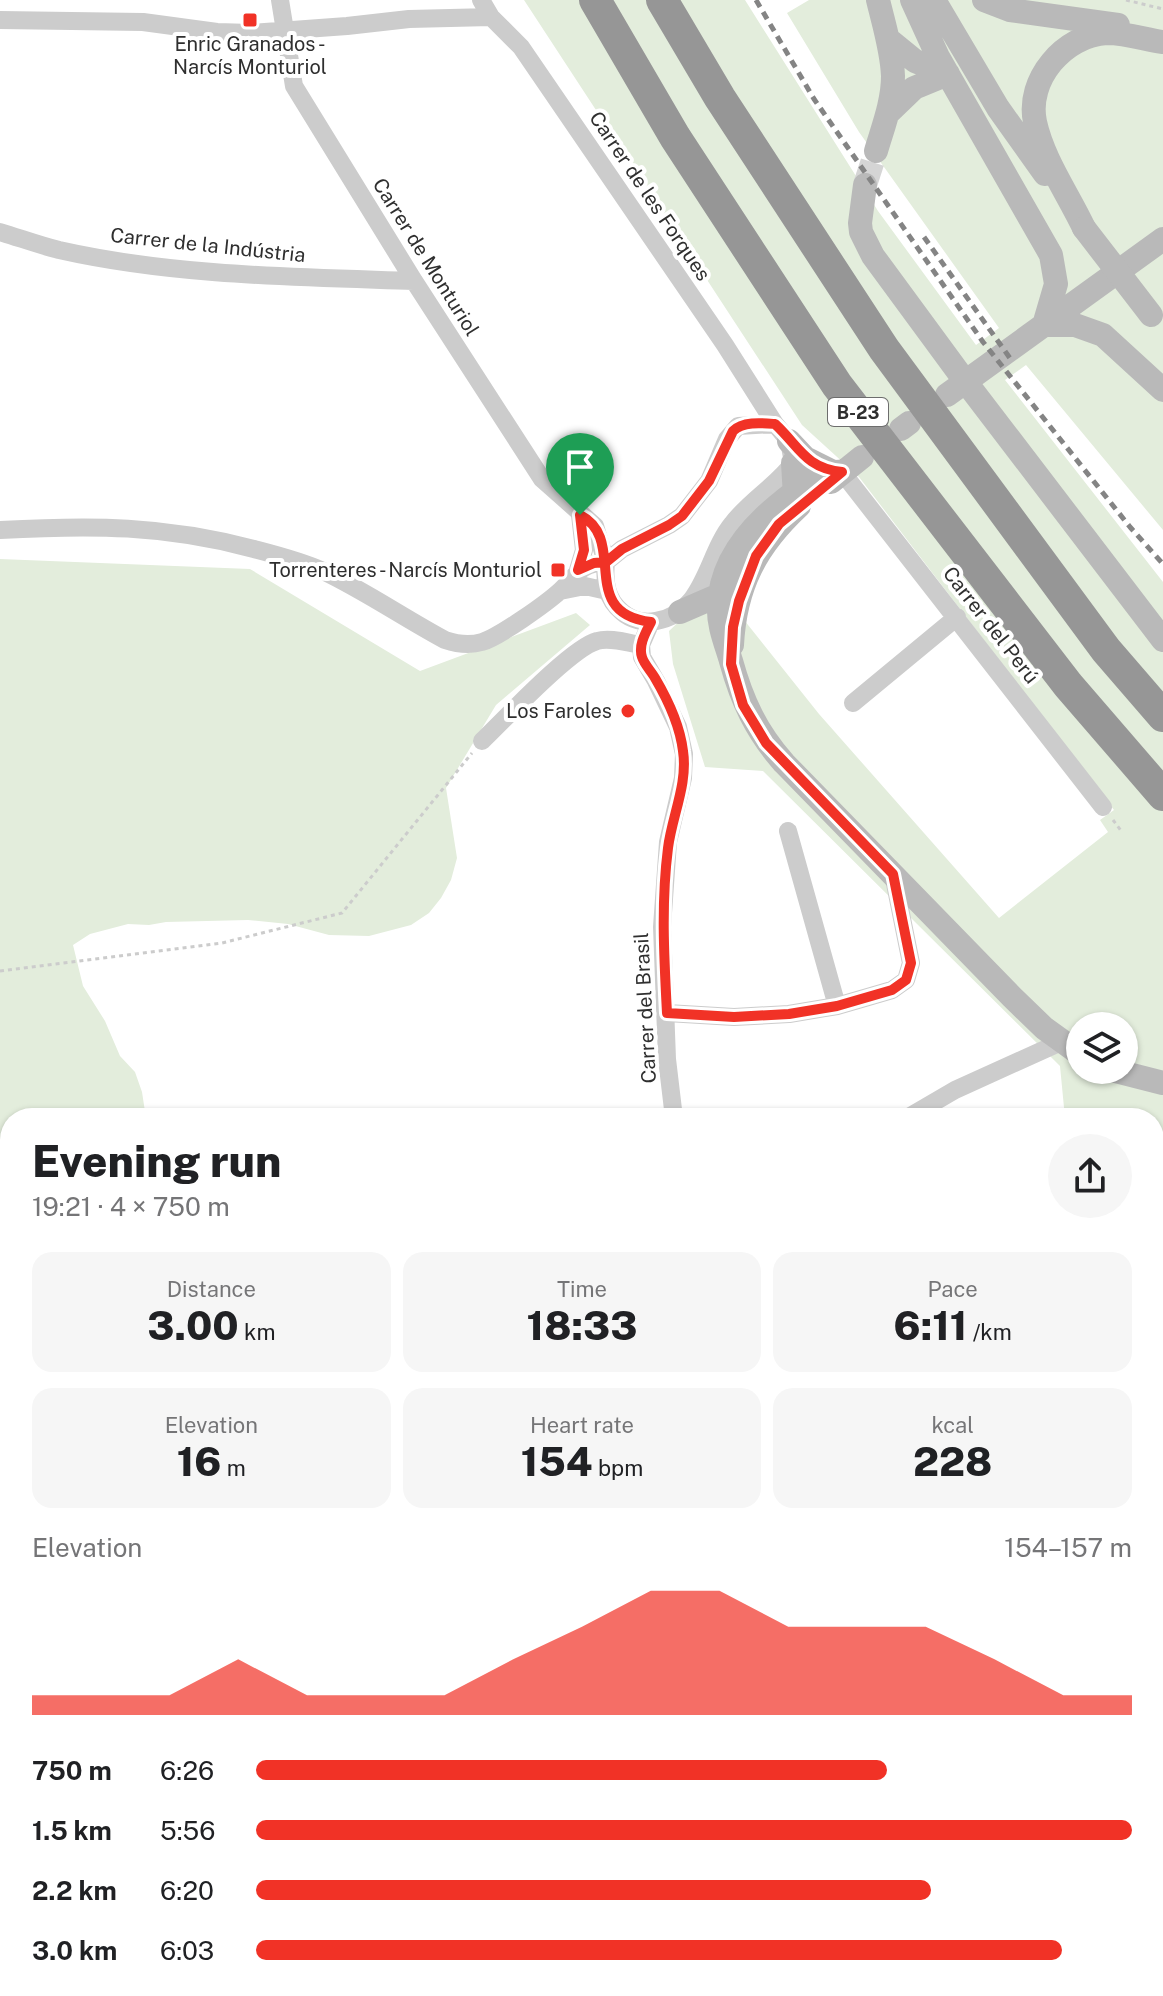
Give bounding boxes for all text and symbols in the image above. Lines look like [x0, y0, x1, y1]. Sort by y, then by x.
marker: Enric Granados - Narcís Monturiol [241, 11, 259, 29]
place label: Enric Granados - Narcís Monturiol [173, 32, 327, 79]
street label: Carrer de les Forques [584, 107, 716, 285]
street label: Carrer de Monturiol [368, 174, 484, 340]
street label: Carrer de la Indústria [109, 223, 307, 267]
road number: B-23 [828, 398, 888, 426]
pin [546, 433, 614, 515]
icon: arrive [558, 445, 602, 489]
place label: Torrenteres - Narcís Monturiol [269, 558, 542, 582]
marker: Torrenteres - Narcís Monturiol [549, 561, 567, 579]
street label: Carrer del Perú [938, 562, 1044, 688]
place label: Los Faroles [506, 699, 612, 723]
marker: Los Faroles [619, 702, 637, 720]
street label: Carrer del Brasil [629, 932, 661, 1084]
map controls [1066, 1012, 1138, 1084]
button: layers [1066, 1012, 1138, 1084]
button: share [1048, 1134, 1132, 1218]
text: Evening run [32, 1135, 281, 1187]
text: 19:21 · 4 × 750 m [32, 1191, 230, 1222]
text: Distance [167, 1276, 256, 1302]
text: Time [557, 1276, 607, 1302]
text: Pace [928, 1276, 978, 1302]
text: 3.00 [147, 1302, 239, 1349]
text: 18:33 [527, 1302, 637, 1349]
text: 6:11 [894, 1302, 967, 1349]
text: km [239, 1319, 275, 1345]
text: /km [967, 1319, 1012, 1345]
text: Elevation [165, 1412, 258, 1438]
text: Heart rate [530, 1412, 634, 1438]
text: kcal [931, 1412, 974, 1438]
text: 16 [177, 1438, 221, 1485]
text: 154 [521, 1438, 593, 1485]
text: 228 [913, 1438, 992, 1485]
text: m [221, 1455, 246, 1481]
text: bpm [593, 1455, 643, 1481]
text: Elevation [32, 1532, 142, 1563]
text: 154–157 m [1004, 1532, 1132, 1563]
text: 750 m [32, 1755, 112, 1786]
text: 6:26 [160, 1755, 214, 1786]
text: 1.5 km [32, 1815, 112, 1846]
text: 5:56 [160, 1815, 215, 1846]
text: 2.2 km [32, 1875, 117, 1906]
text: 6:20 [160, 1875, 214, 1906]
text: 3.0 km [32, 1935, 117, 1966]
text: 6:03 [160, 1935, 214, 1966]

